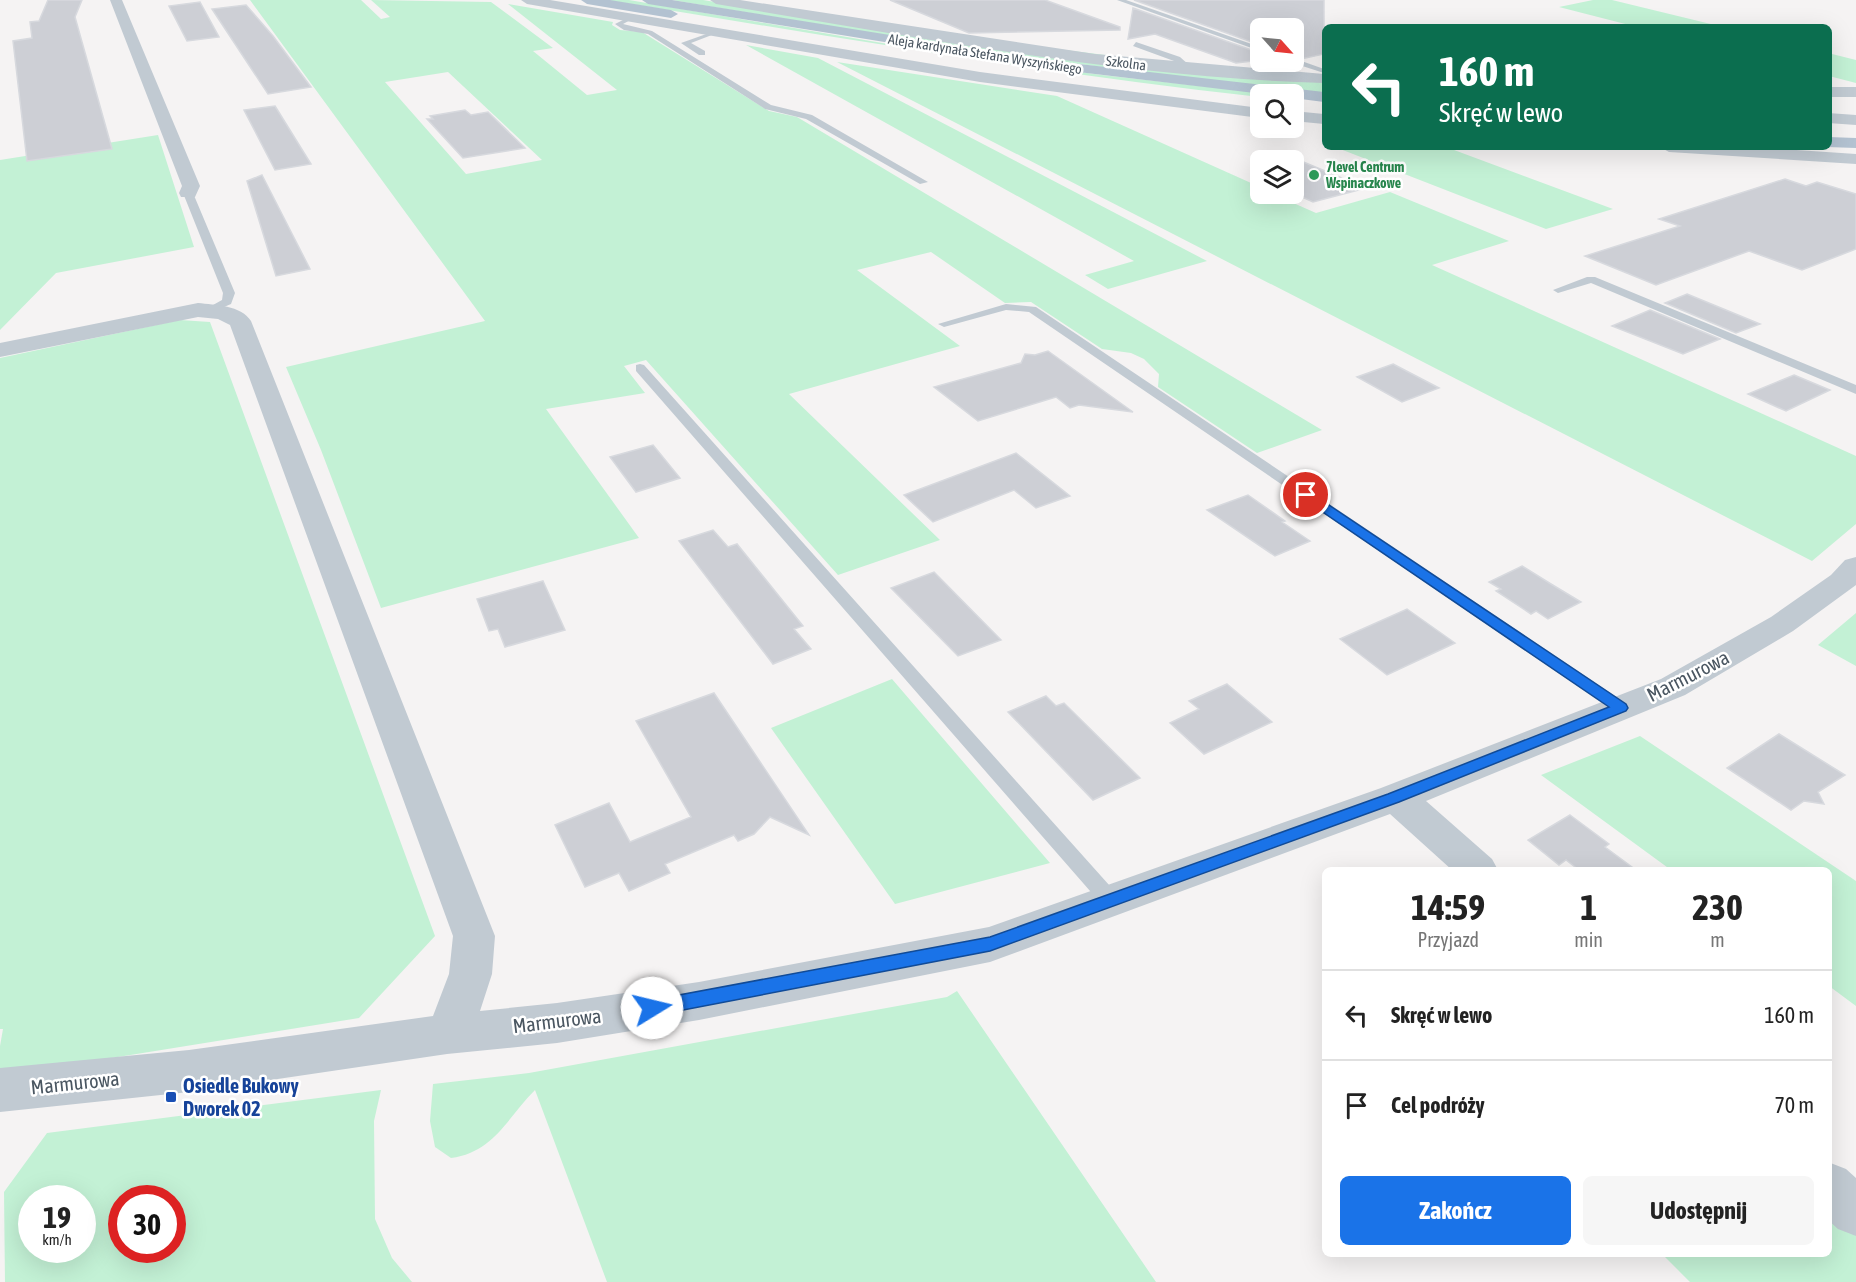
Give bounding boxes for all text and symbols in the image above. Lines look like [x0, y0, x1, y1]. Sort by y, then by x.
north arrow [1250, 18, 1304, 72]
map controls [1250, 18, 1304, 204]
street label: Aleja kardynała Stefana Wyszyńskiego [887, 31, 1083, 77]
text: 160 m [1439, 47, 1534, 95]
icon: left [1340, 48, 1418, 126]
street label: Szkolna [1105, 53, 1147, 73]
button: search [1250, 84, 1304, 138]
text: Skręć w lewo [1439, 97, 1563, 128]
button: layers [1250, 150, 1304, 204]
place label: 7level Centrum Wspinaczkowe [1325, 159, 1404, 191]
marker: 7level Centrum Wspinaczkowe [1307, 168, 1321, 182]
pin [1280, 469, 1331, 520]
icon: arrive [1289, 478, 1322, 511]
street label: Marmurowa [1643, 645, 1733, 706]
text: 14:59 [1411, 886, 1485, 928]
text: 1 [1580, 886, 1597, 928]
text: 230 [1692, 886, 1743, 928]
text: Przyjazd [1417, 928, 1479, 951]
text: min [1574, 928, 1603, 951]
text: m [1710, 928, 1725, 951]
position arrow [620, 976, 684, 1040]
icon: left [1340, 999, 1373, 1032]
text: Skręć w lewo [1391, 1002, 1492, 1028]
text: 160 m [1764, 1002, 1814, 1028]
street label: Marmurowa [511, 1004, 602, 1037]
street label: Marmurowa [30, 1066, 120, 1099]
place label: Osiedle Bukowy Dworek 02 [183, 1074, 299, 1120]
icon: arrive [1340, 1089, 1373, 1122]
marker: Osiedle Bukowy Dworek 02 [164, 1090, 178, 1104]
text: Cel podróży [1391, 1092, 1485, 1118]
text: 70 m [1774, 1092, 1814, 1118]
button: Zakończ [1340, 1176, 1571, 1245]
button: Udostępnij [1583, 1176, 1814, 1245]
speed limit sign: 30 [108, 1185, 186, 1263]
text: 19 [43, 1200, 71, 1234]
text: km/h [42, 1231, 72, 1248]

